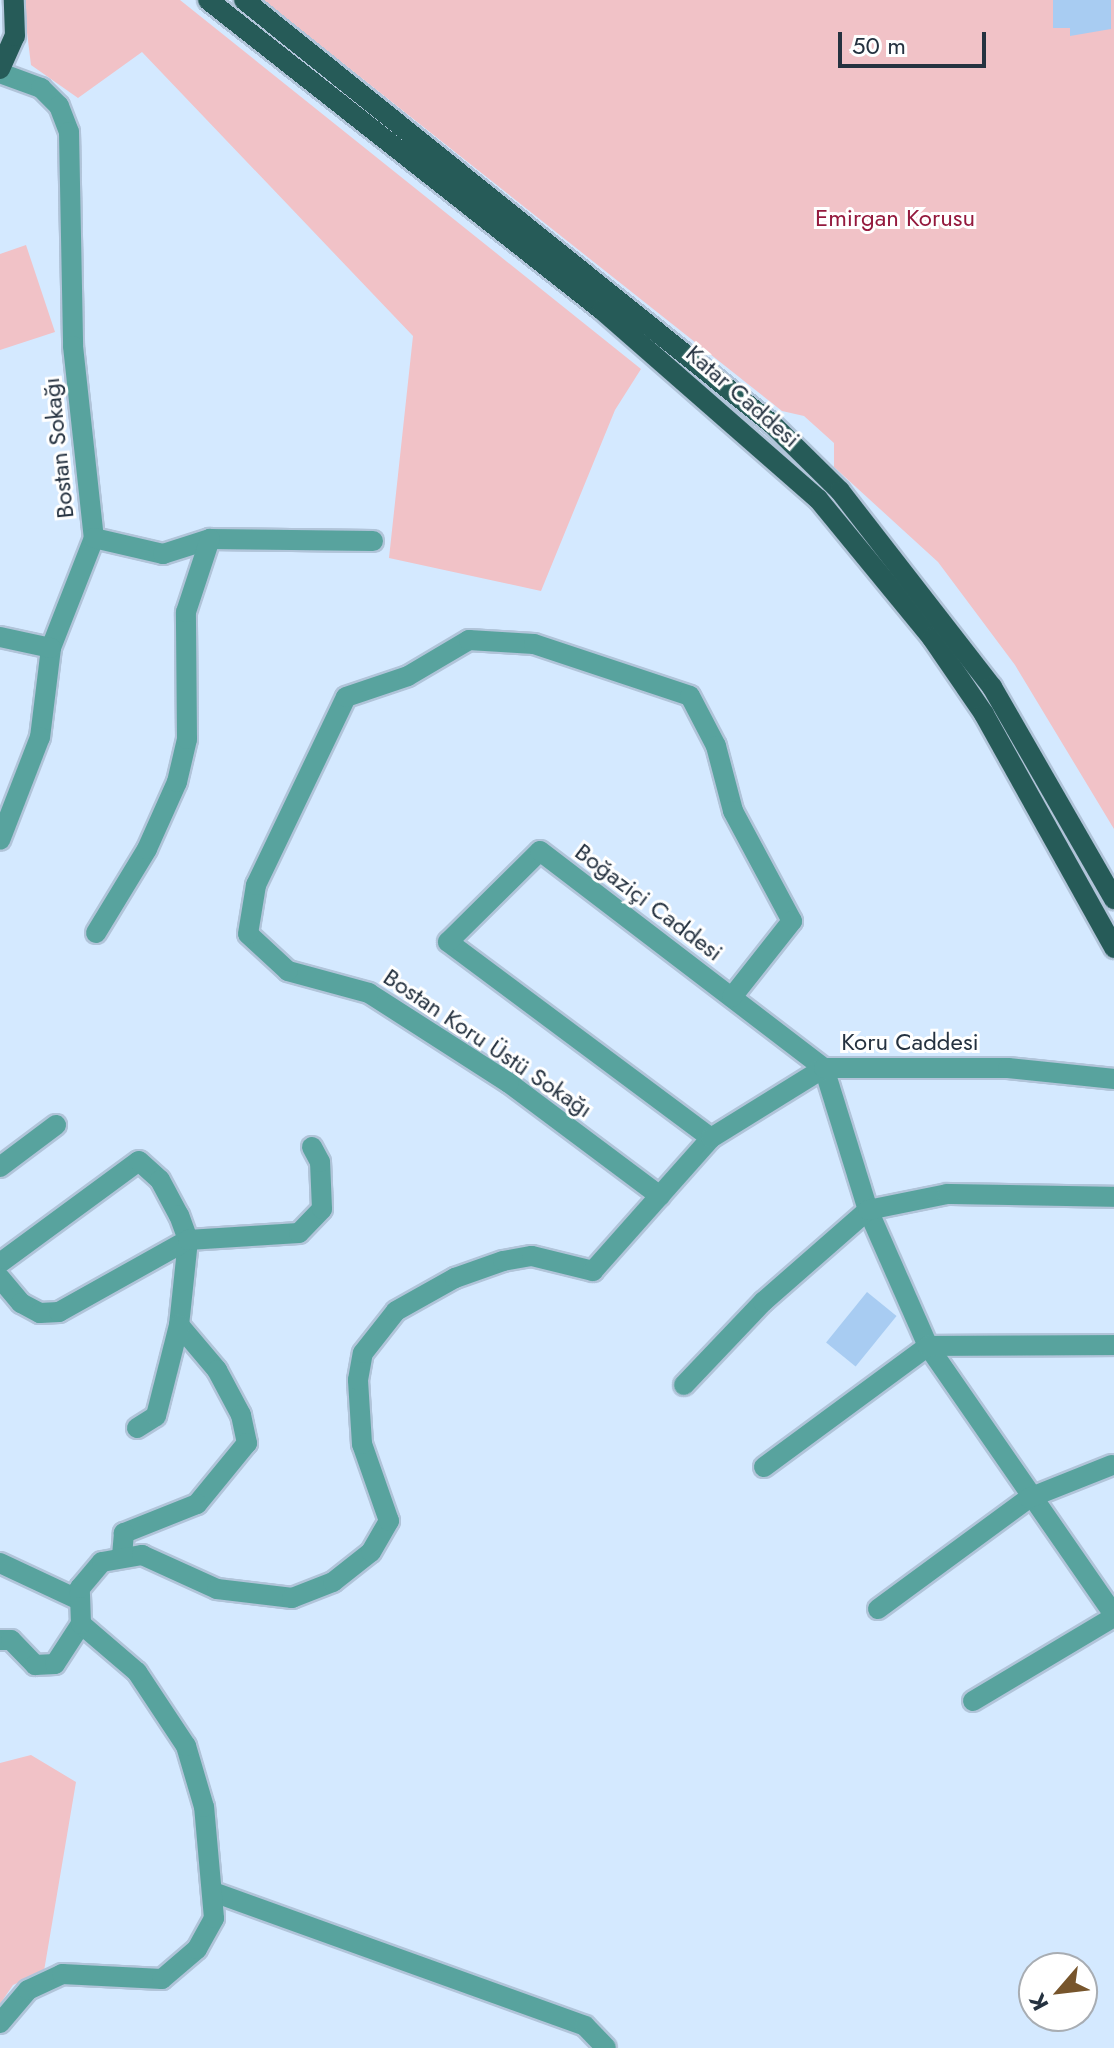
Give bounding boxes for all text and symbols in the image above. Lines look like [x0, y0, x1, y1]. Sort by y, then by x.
scale bar [842, 16, 990, 66]
text: 50 m [852, 28, 906, 63]
park label: Emirgan Korusu [815, 204, 975, 232]
street label: Katar Caddesi [680, 339, 806, 453]
street label: Bostan Sokağı [36, 376, 80, 520]
street label: Boğaziçi Caddesi [569, 837, 729, 967]
street label: Bostan Koru Üstü Sokağı [378, 962, 598, 1124]
street label: Koru Caddesi [841, 1028, 979, 1056]
north arrow [1018, 1952, 1098, 2032]
text: K [1021, 1988, 1056, 2017]

